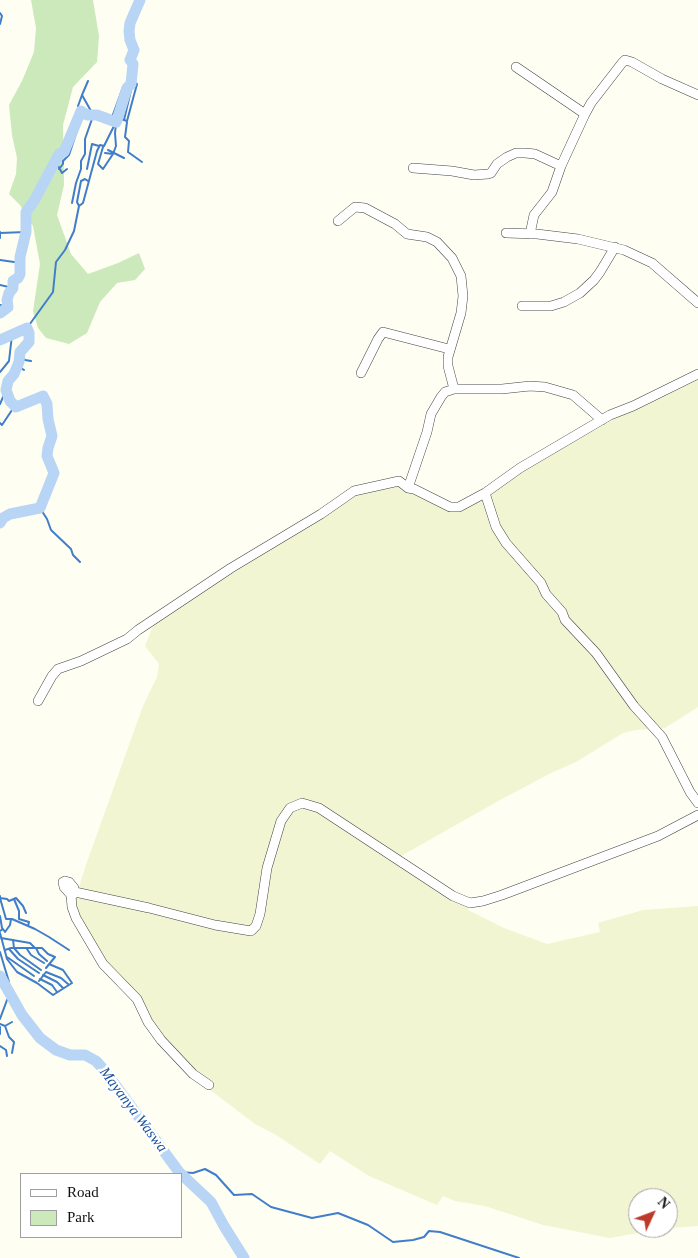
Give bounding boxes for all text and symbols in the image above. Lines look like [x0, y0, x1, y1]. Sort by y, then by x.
water label: Mayanya Waswa [95, 1064, 171, 1156]
legend [20, 1173, 182, 1238]
text: Road [67, 1184, 99, 1200]
north arrow [628, 1188, 678, 1238]
text: N [655, 1194, 673, 1212]
text: Park [67, 1209, 95, 1225]

